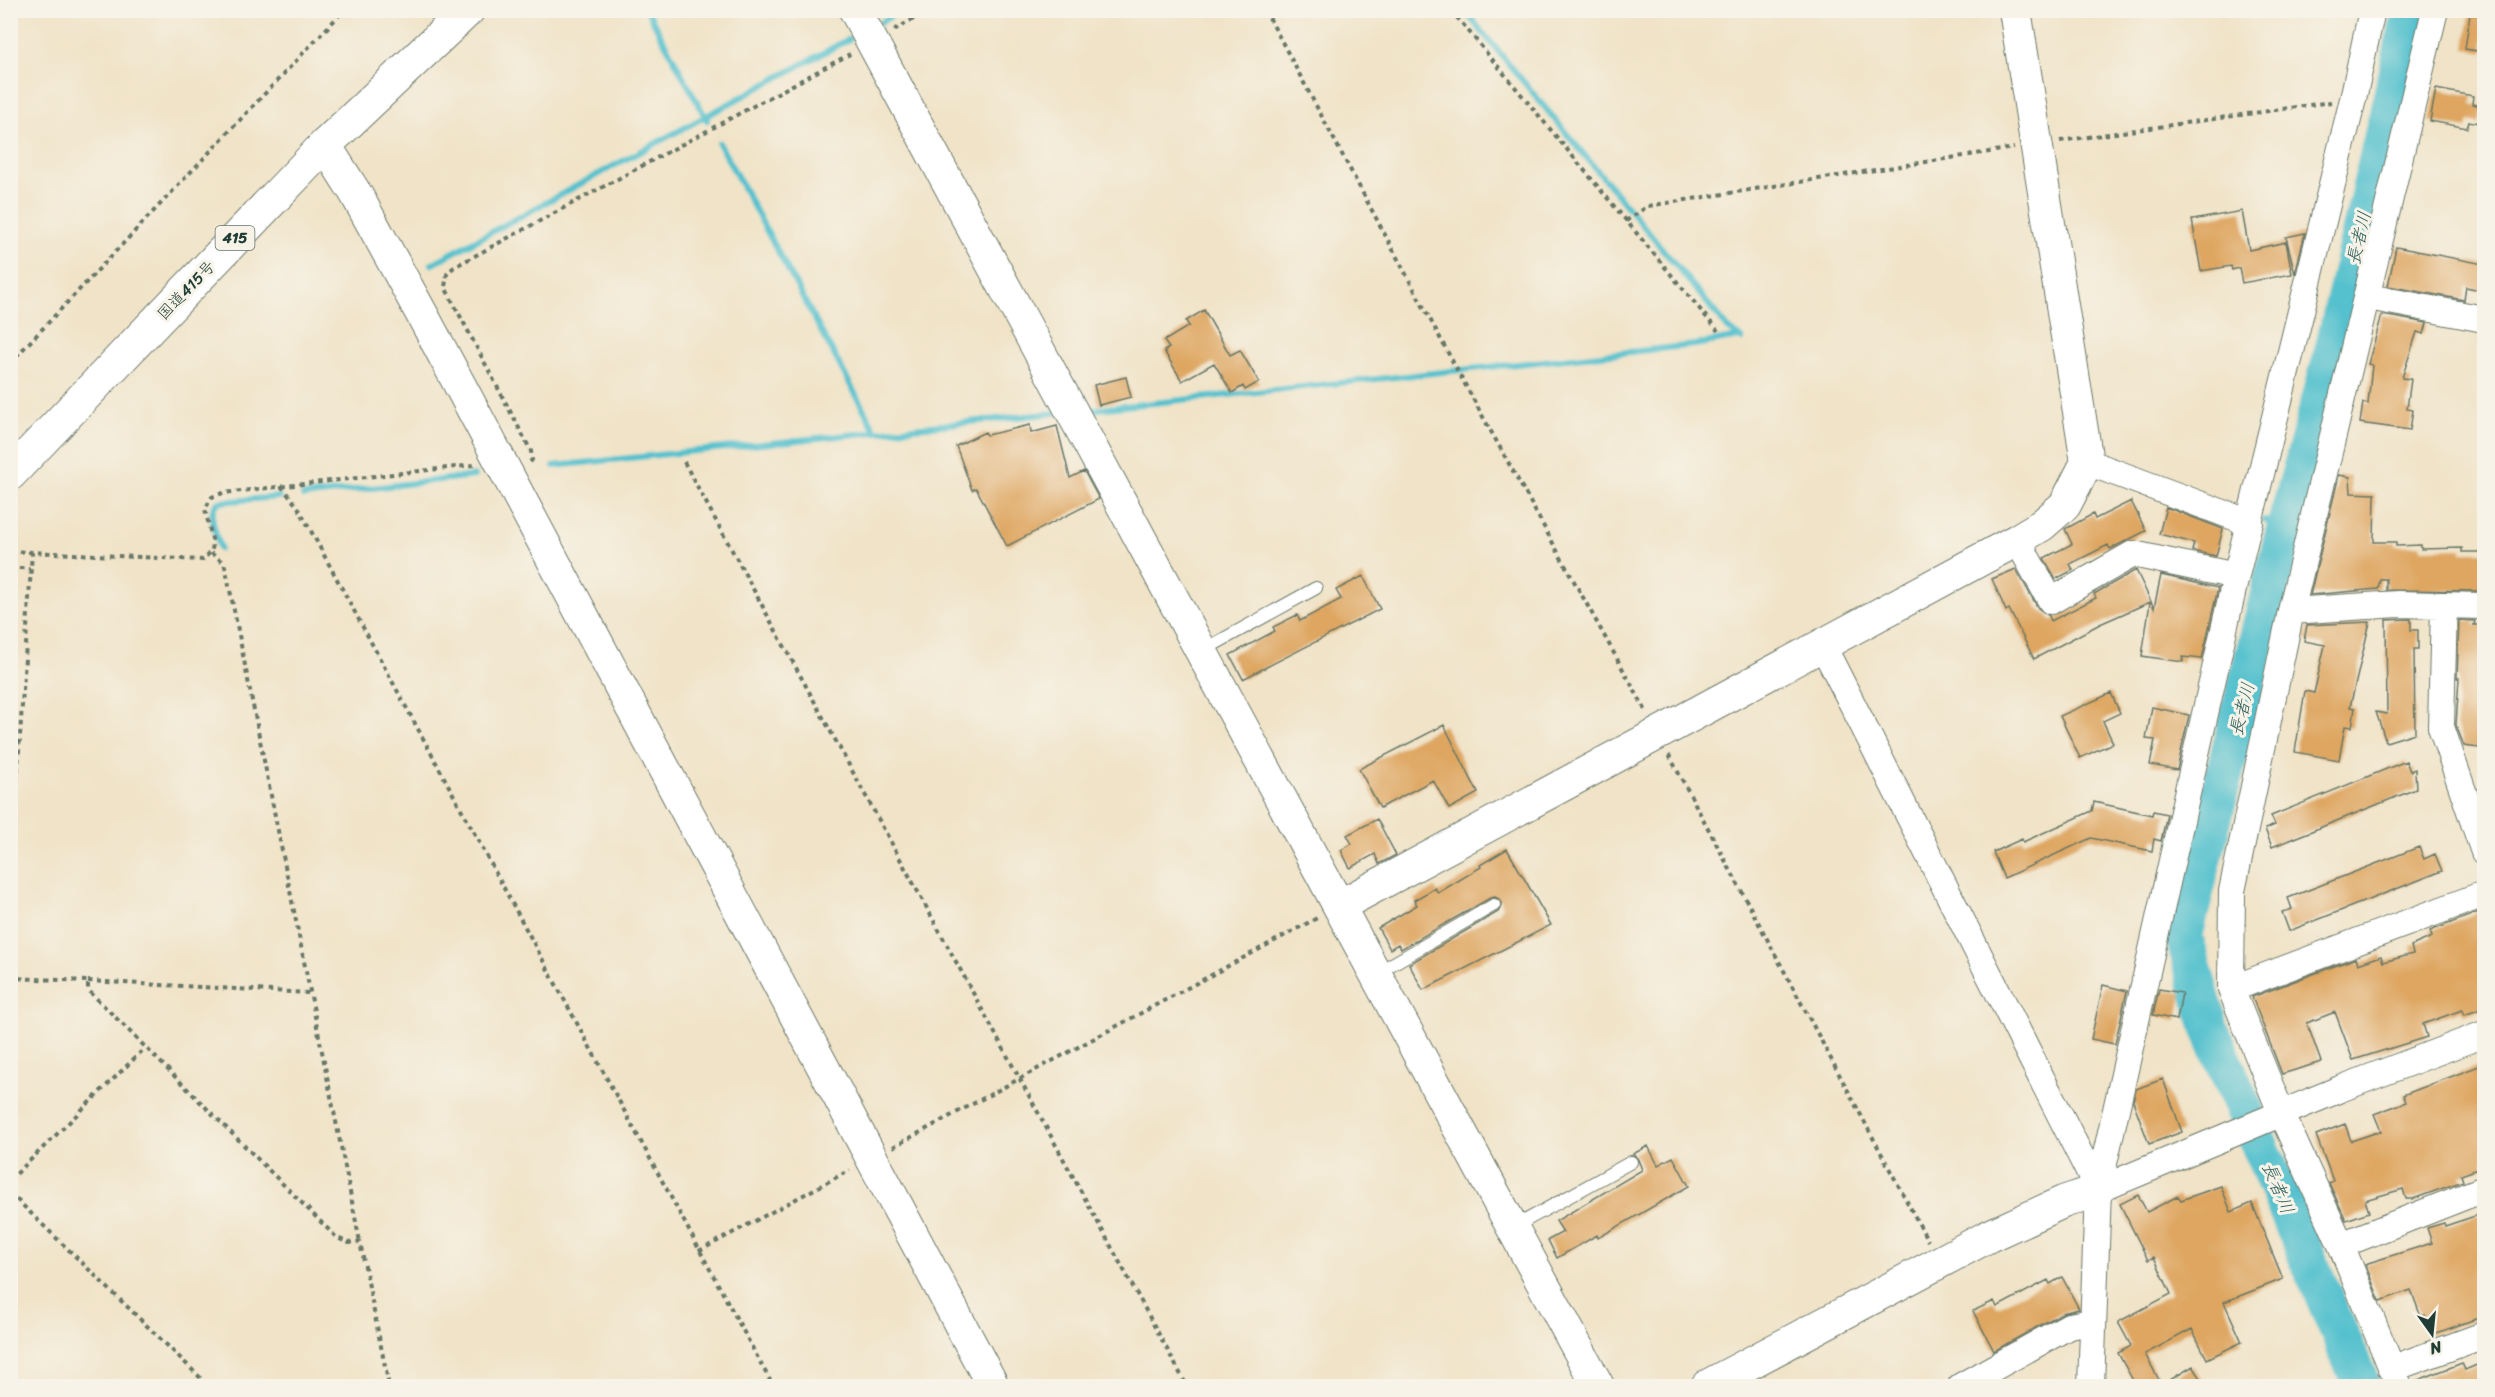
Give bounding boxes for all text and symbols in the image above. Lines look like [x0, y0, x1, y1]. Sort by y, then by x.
water label: 長者川 [2337, 208, 2381, 268]
road number: 415 [216, 226, 254, 250]
street label: 国道415号 [150, 253, 222, 327]
water label: 長者川 [2220, 679, 2264, 739]
water label: 長者川 [2253, 1157, 2303, 1219]
north arrow [2402, 1304, 2462, 1364]
text: N [2426, 1332, 2446, 1364]

